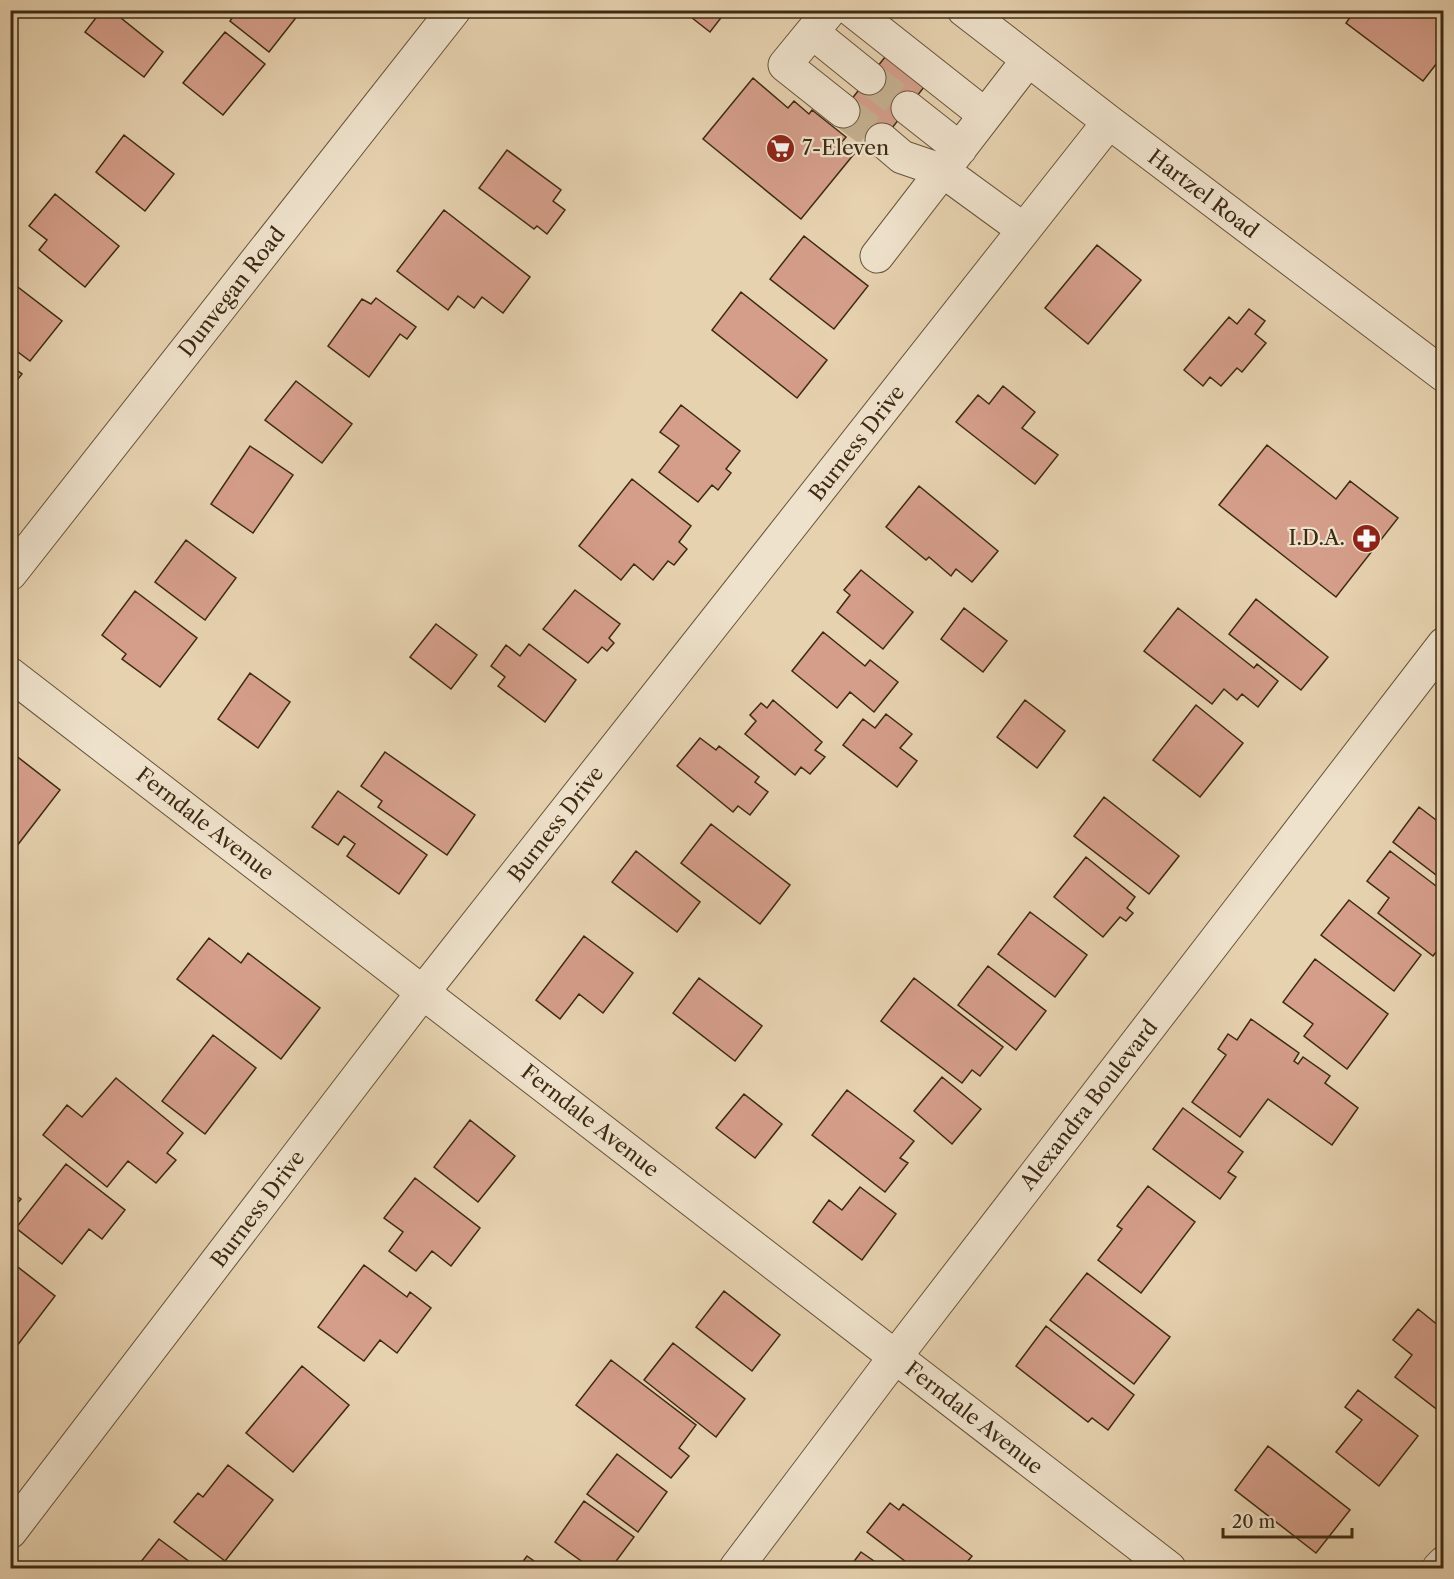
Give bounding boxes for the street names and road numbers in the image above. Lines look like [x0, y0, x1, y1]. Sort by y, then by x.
street label: Hartzel Road [1143, 144, 1264, 243]
street label: Dunvegan Road [173, 222, 290, 362]
street label: Burness Drive [804, 380, 909, 505]
street label: Burness Drive [503, 761, 608, 886]
street label: Ferndale Avenue [132, 762, 279, 885]
street label: Alexandra Boulevard [1014, 1015, 1163, 1195]
street label: Ferndale Avenue [517, 1059, 664, 1182]
street label: Burness Drive [206, 1145, 310, 1272]
street label: Ferndale Avenue [901, 1356, 1048, 1479]

